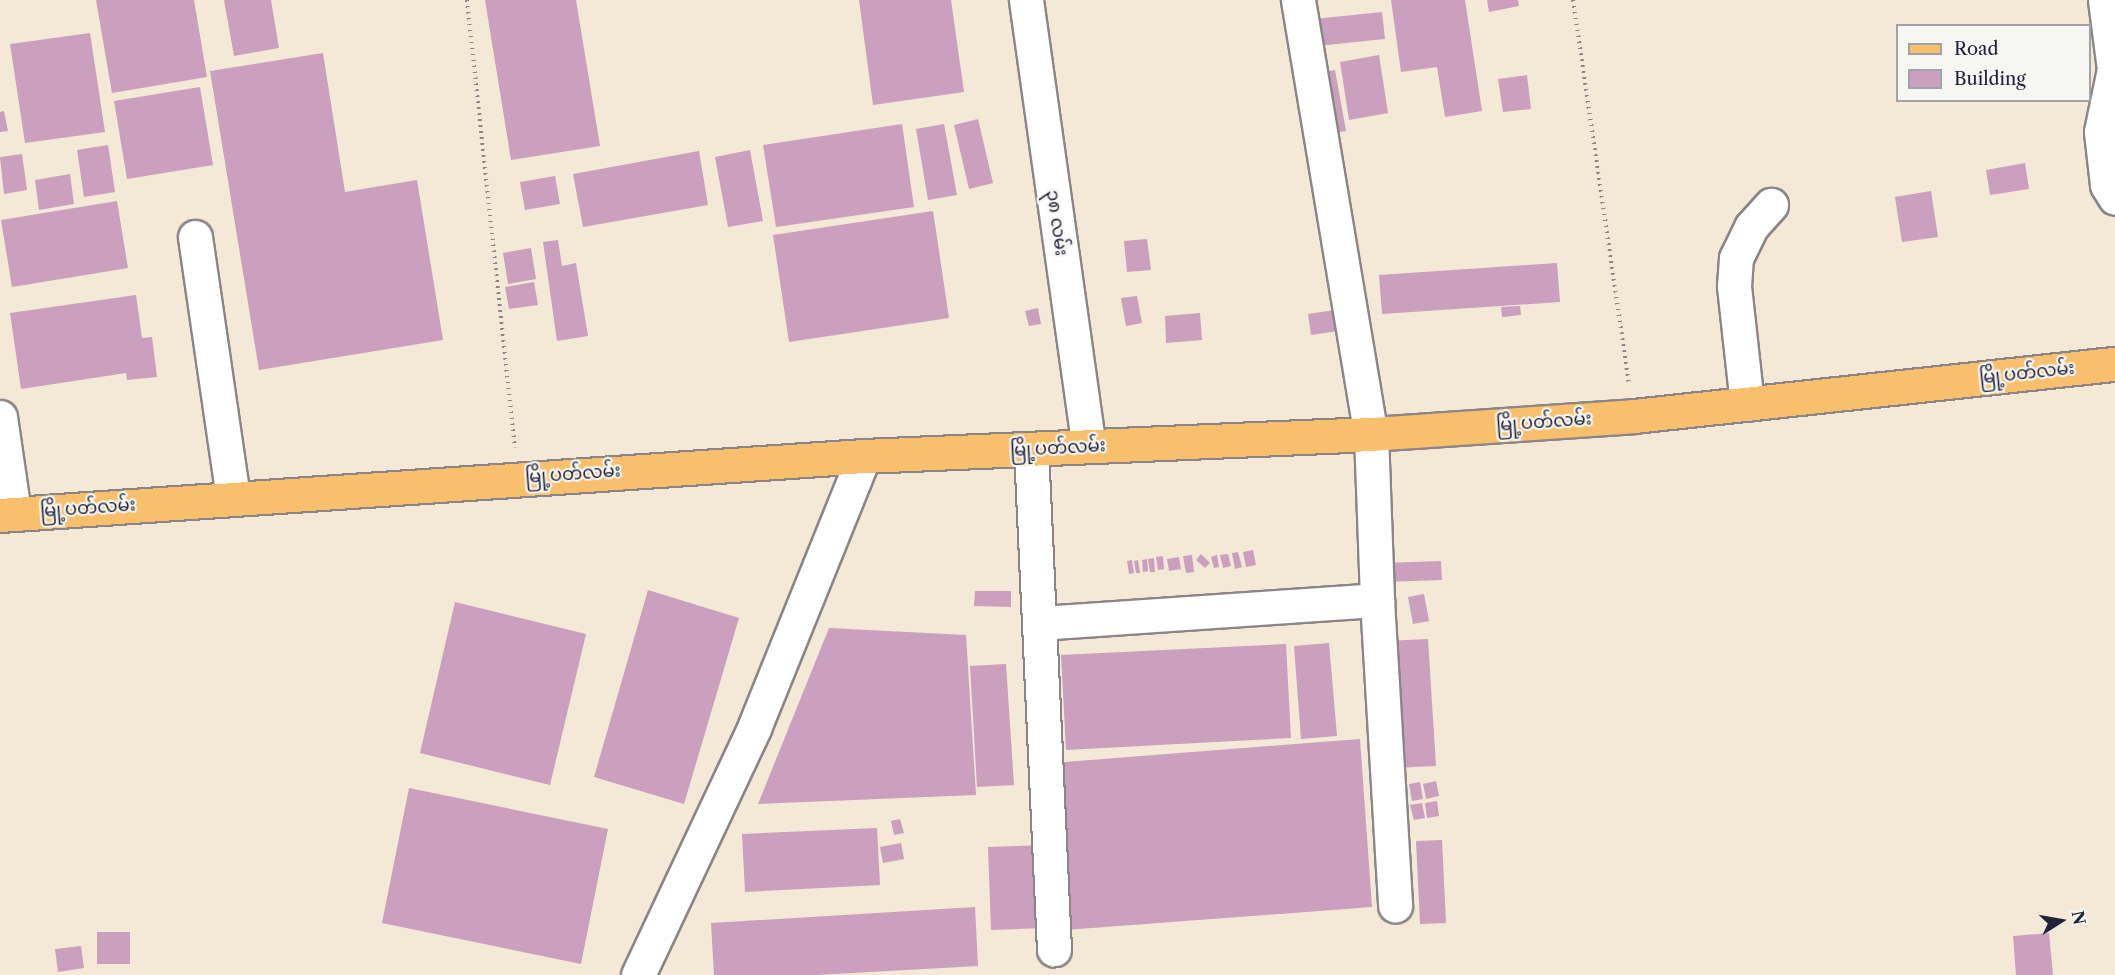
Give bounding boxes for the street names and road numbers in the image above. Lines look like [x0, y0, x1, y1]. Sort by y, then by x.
street label: ၃၈ လမ်း [1042, 189, 1072, 257]
street label: မြို့ပတ်လမ်း [1978, 357, 2076, 389]
street label: မြို့ပတ်လမ်း [1495, 408, 1593, 436]
street label: မြို့ပတ်လမ်း [1010, 435, 1106, 461]
street label: မြို့ပတ်လမ်း [524, 460, 622, 488]
street label: မြို့ပတ်လမ်း [39, 494, 137, 522]

